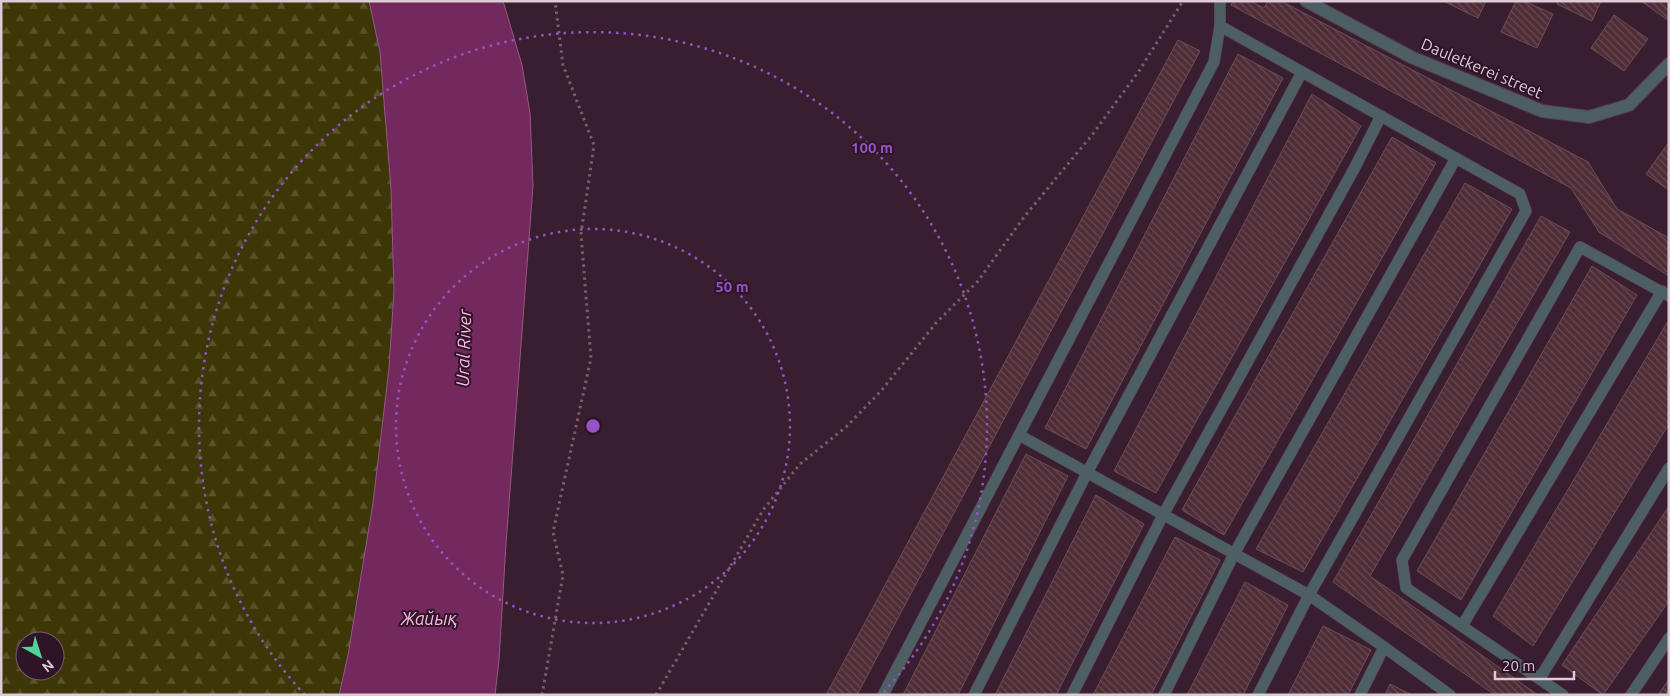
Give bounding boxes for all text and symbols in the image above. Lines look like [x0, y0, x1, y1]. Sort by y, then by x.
street label: Dauletkerei street [1419, 34, 1546, 102]
text: 100 m [851, 139, 893, 156]
text: 50 m [715, 278, 749, 295]
water label: Ural River [452, 308, 474, 387]
centre of rings [584, 417, 602, 435]
water label: Жайық [400, 608, 458, 628]
north arrow [15, 631, 65, 681]
scale bar [1495, 648, 1574, 680]
text: N [39, 657, 57, 676]
text: 20 m [1502, 657, 1535, 674]

